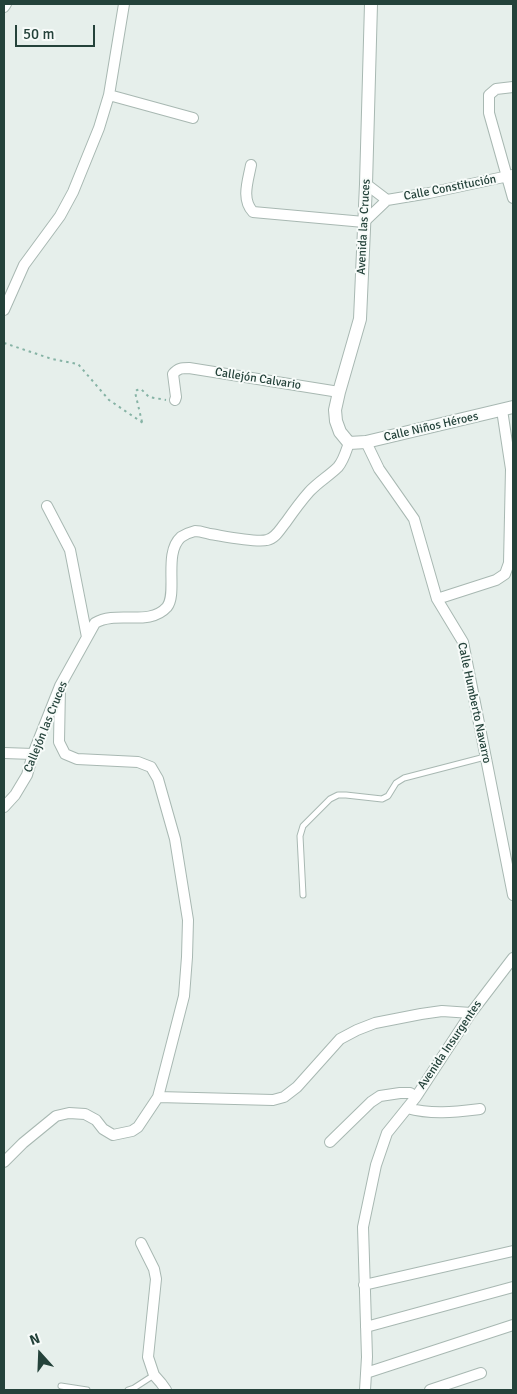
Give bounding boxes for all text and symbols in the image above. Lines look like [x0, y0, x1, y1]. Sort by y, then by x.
scale bar [18, 15, 98, 47]
text: 50 m [23, 25, 54, 43]
street label: Calle Constitución [403, 172, 497, 204]
street label: Avenida las Cruces [354, 179, 374, 275]
street label: Callejón Calvario [214, 365, 302, 393]
street label: Calle Niños Héroes [382, 409, 480, 445]
street label: Calle Humberto Navarro [454, 641, 494, 765]
street label: Callejón las Cruces [21, 679, 71, 775]
street label: Avenida Insurgentes [415, 998, 485, 1092]
north arrow [15, 1329, 65, 1379]
text: N [27, 1330, 42, 1349]

